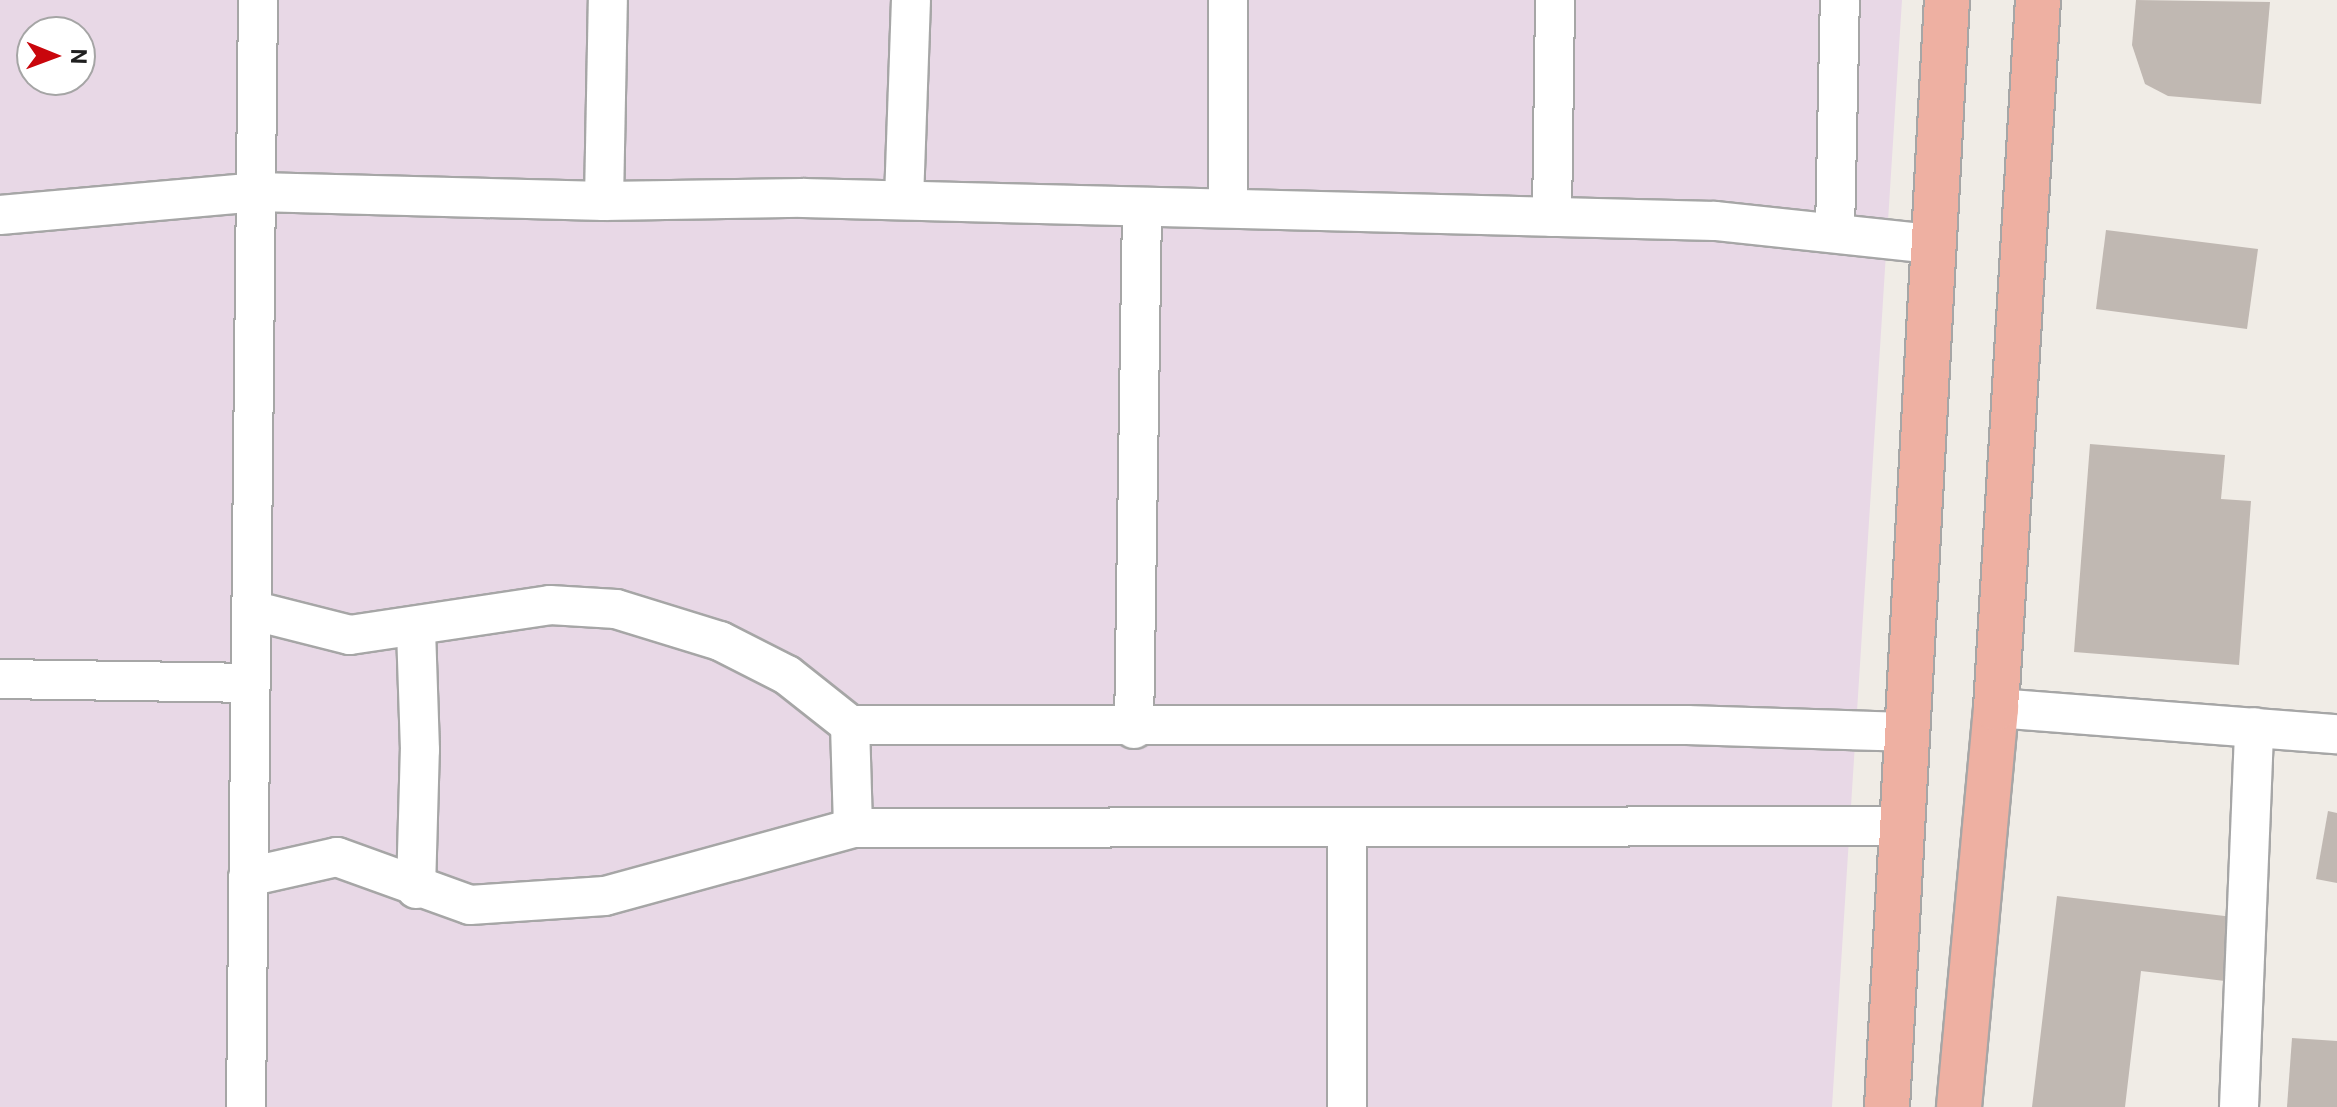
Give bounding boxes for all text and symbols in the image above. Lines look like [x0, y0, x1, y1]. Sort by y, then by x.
north arrow [16, 16, 96, 96]
text: N [66, 48, 91, 64]

